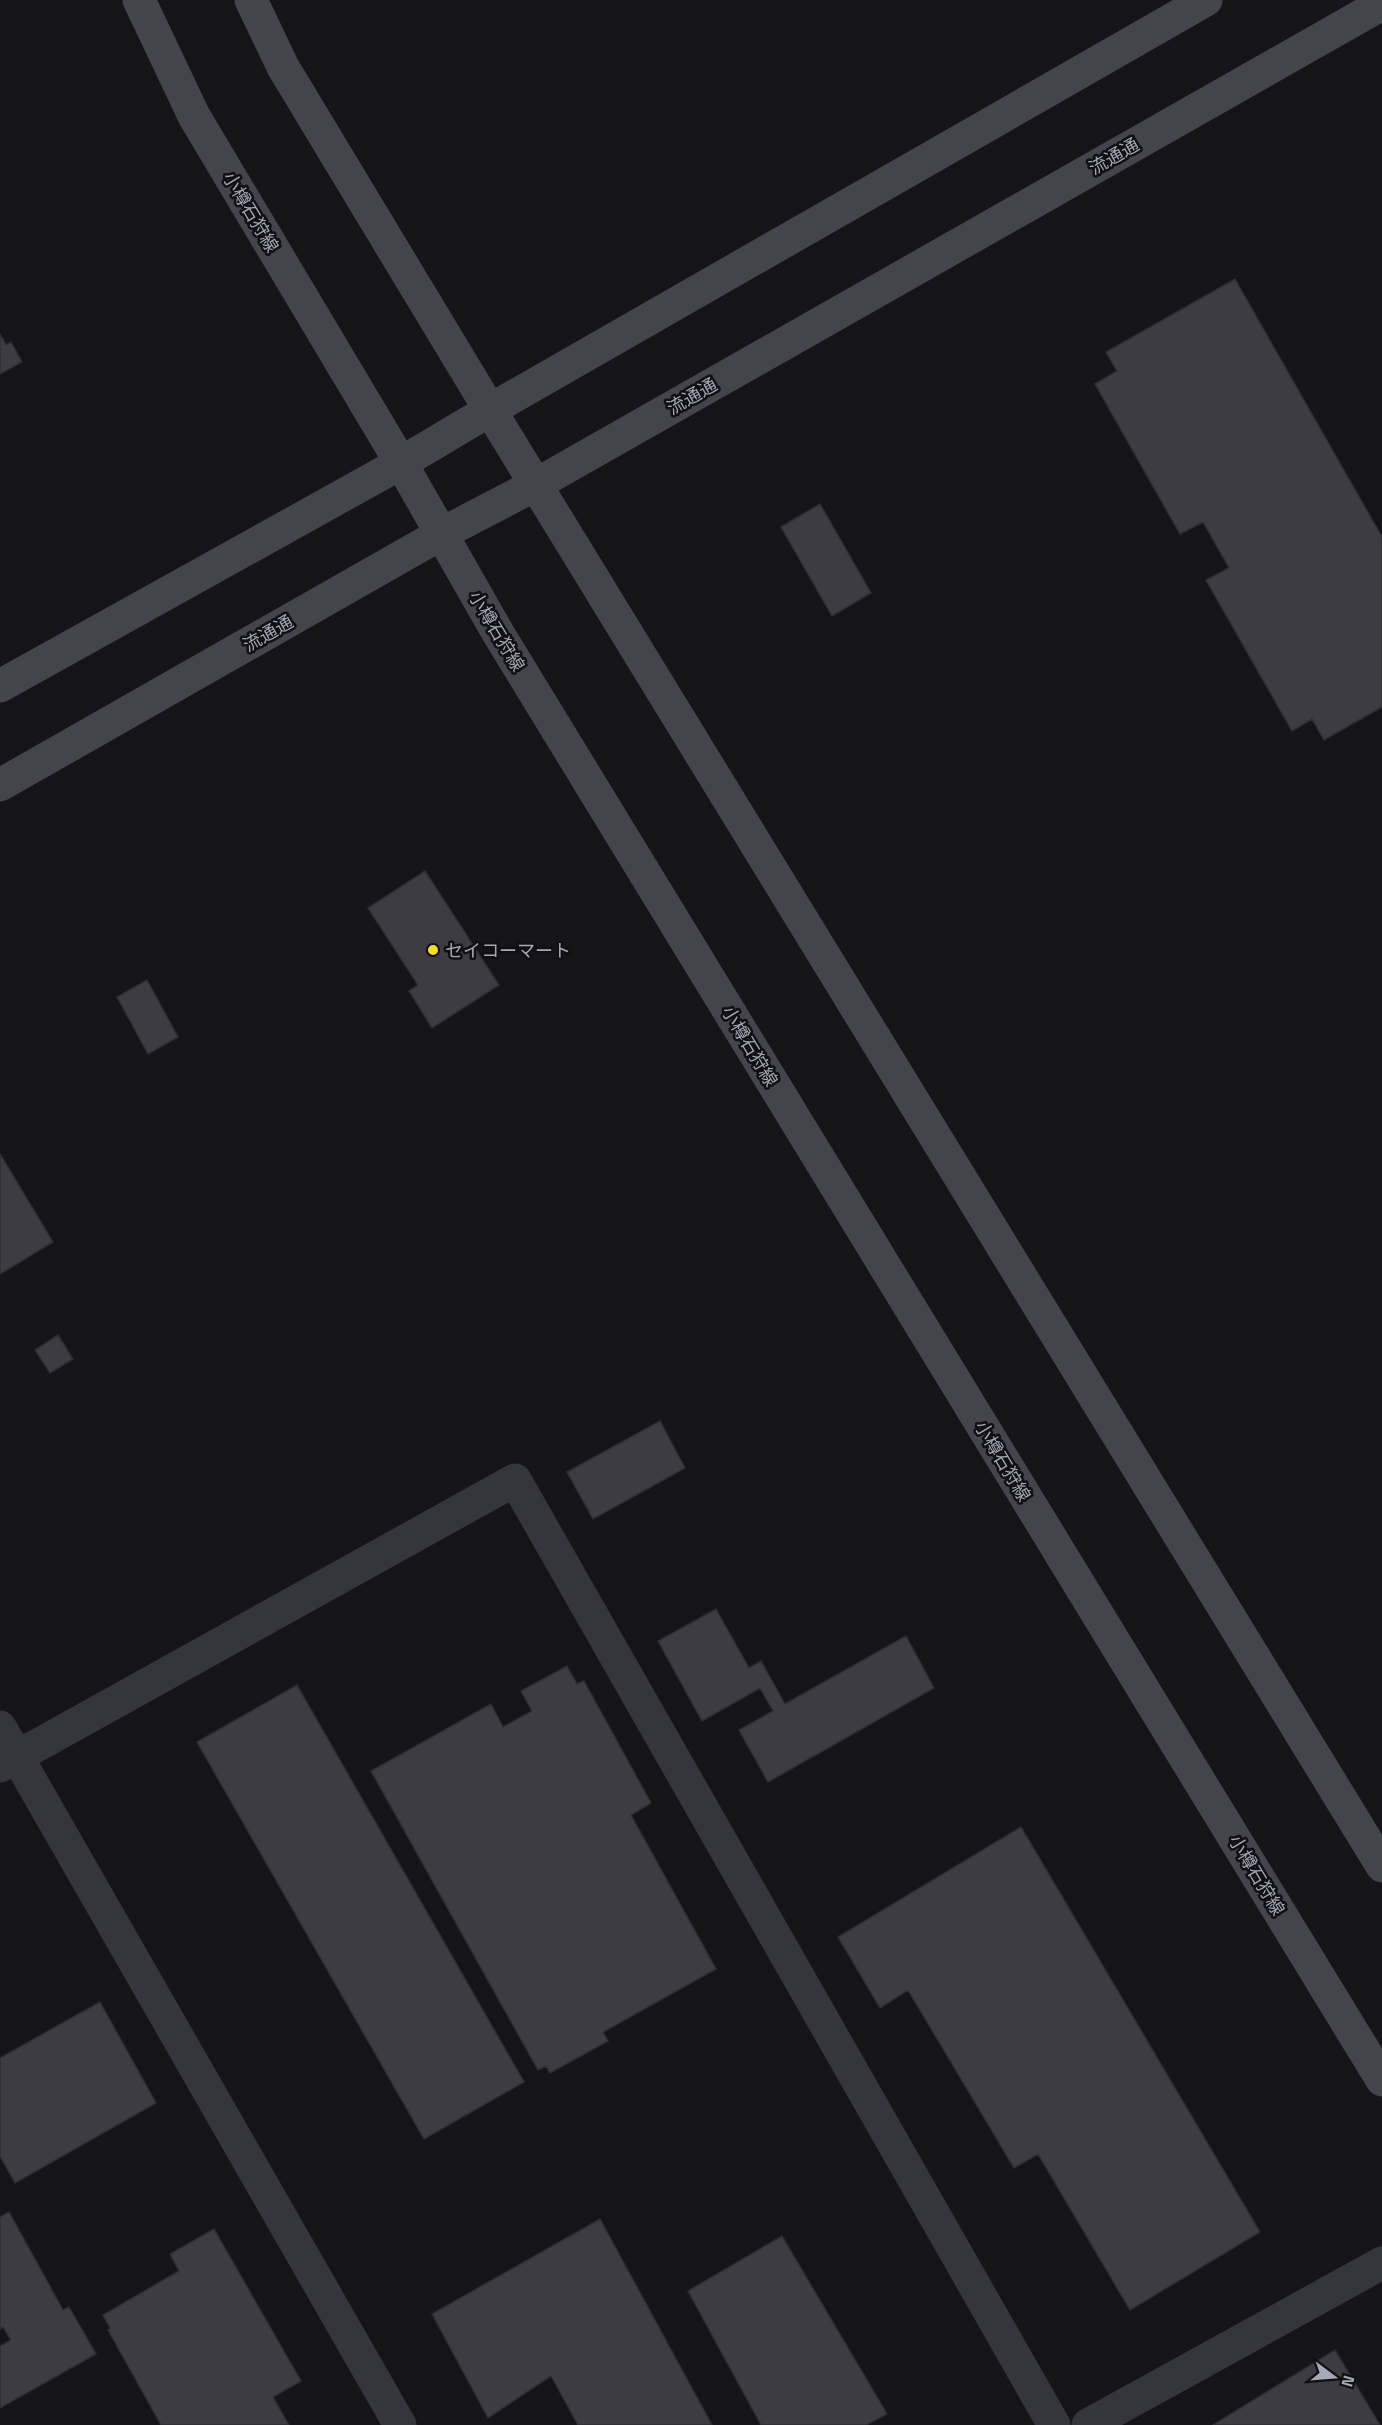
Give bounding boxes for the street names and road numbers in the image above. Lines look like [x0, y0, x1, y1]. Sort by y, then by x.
street label: 流通通 [1084, 131, 1144, 181]
street label: 小樽石狩線 [216, 166, 286, 258]
street label: 流通通 [662, 371, 722, 421]
street label: 小樽石狩線 [462, 585, 532, 677]
street label: 流通通 [238, 608, 298, 658]
street label: 小樽石狩線 [715, 1000, 785, 1092]
street label: 小樽石狩線 [968, 1415, 1038, 1507]
street label: 小樽石狩線 [1222, 1829, 1292, 1921]

